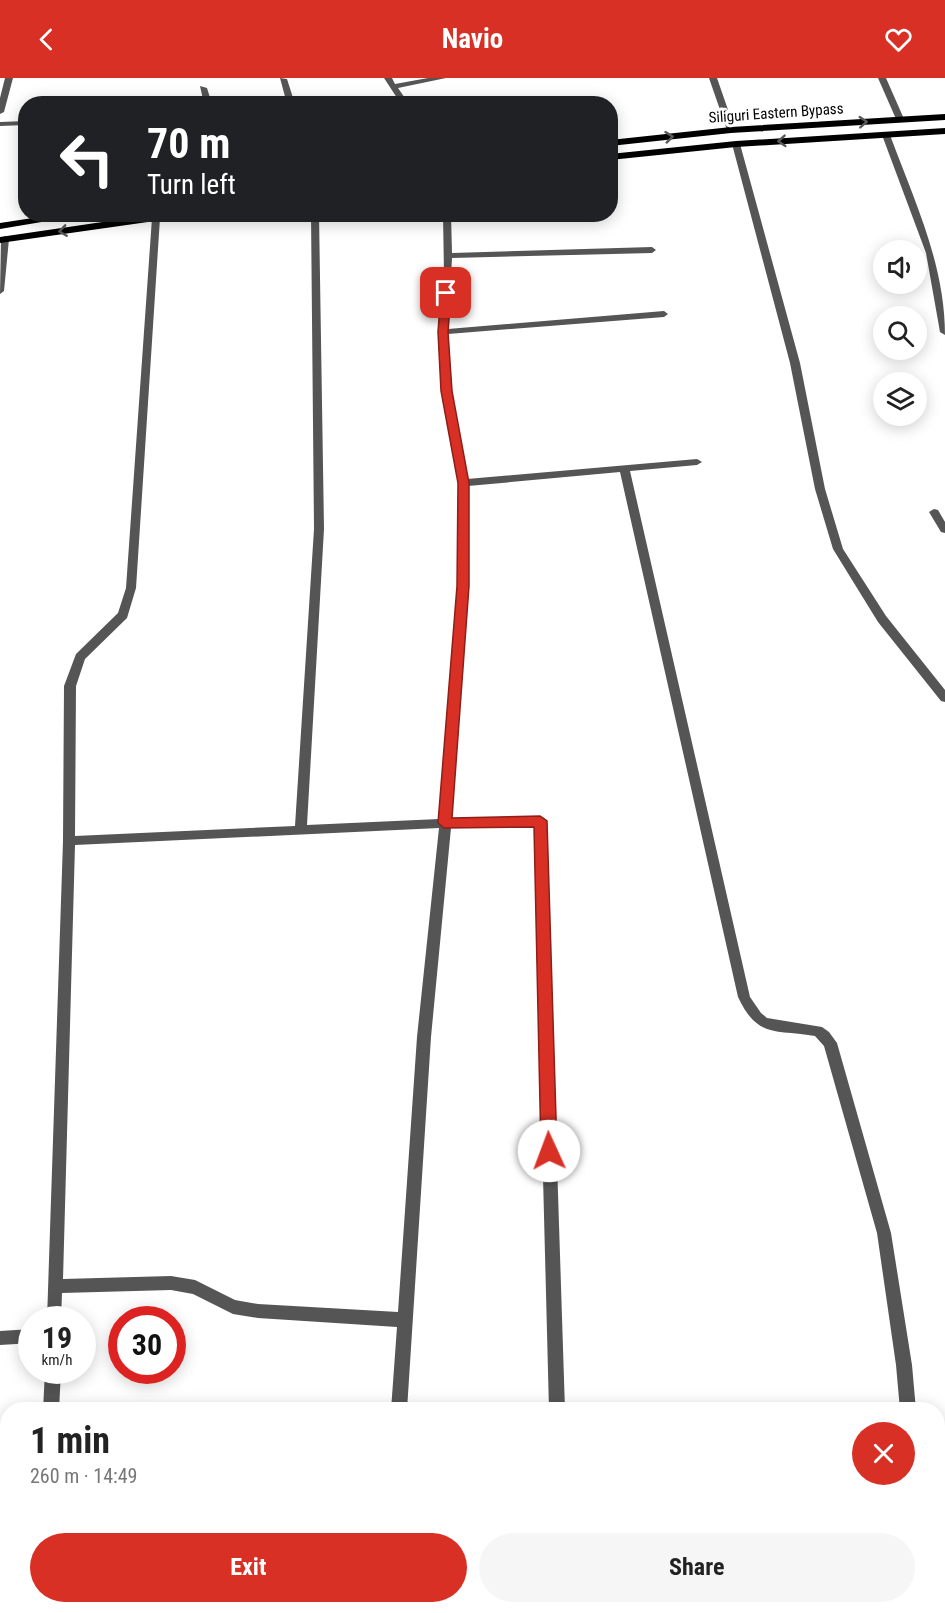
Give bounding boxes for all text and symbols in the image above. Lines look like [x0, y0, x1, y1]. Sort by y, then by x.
icon: back [30, 23, 63, 56]
text: Navio [442, 23, 503, 55]
icon: heart [882, 23, 915, 56]
street label: Siliguri Eastern Bypass [708, 99, 844, 127]
one-way arrow [859, 115, 868, 128]
text: 70 m [147, 119, 230, 168]
icon: left [48, 120, 126, 198]
one-way arrow [664, 131, 673, 144]
one-way arrow [777, 134, 786, 147]
text: Turn left [147, 169, 236, 201]
one-way arrow [58, 225, 67, 237]
map controls [873, 240, 927, 426]
button: sound [873, 240, 927, 294]
pin [420, 267, 471, 318]
icon: arrive [429, 276, 462, 309]
button: search [873, 306, 927, 360]
button: layers [873, 372, 927, 426]
position arrow [517, 1119, 581, 1183]
speed limit sign: 30 [108, 1306, 186, 1384]
text: 19 [42, 1320, 72, 1355]
text: km/h [42, 1351, 72, 1369]
text: 1 min [30, 1420, 110, 1462]
button: close [852, 1422, 915, 1485]
text: 260 m · 14:49 [30, 1464, 137, 1488]
button: Exit [30, 1533, 467, 1602]
button: Share [479, 1533, 915, 1602]

